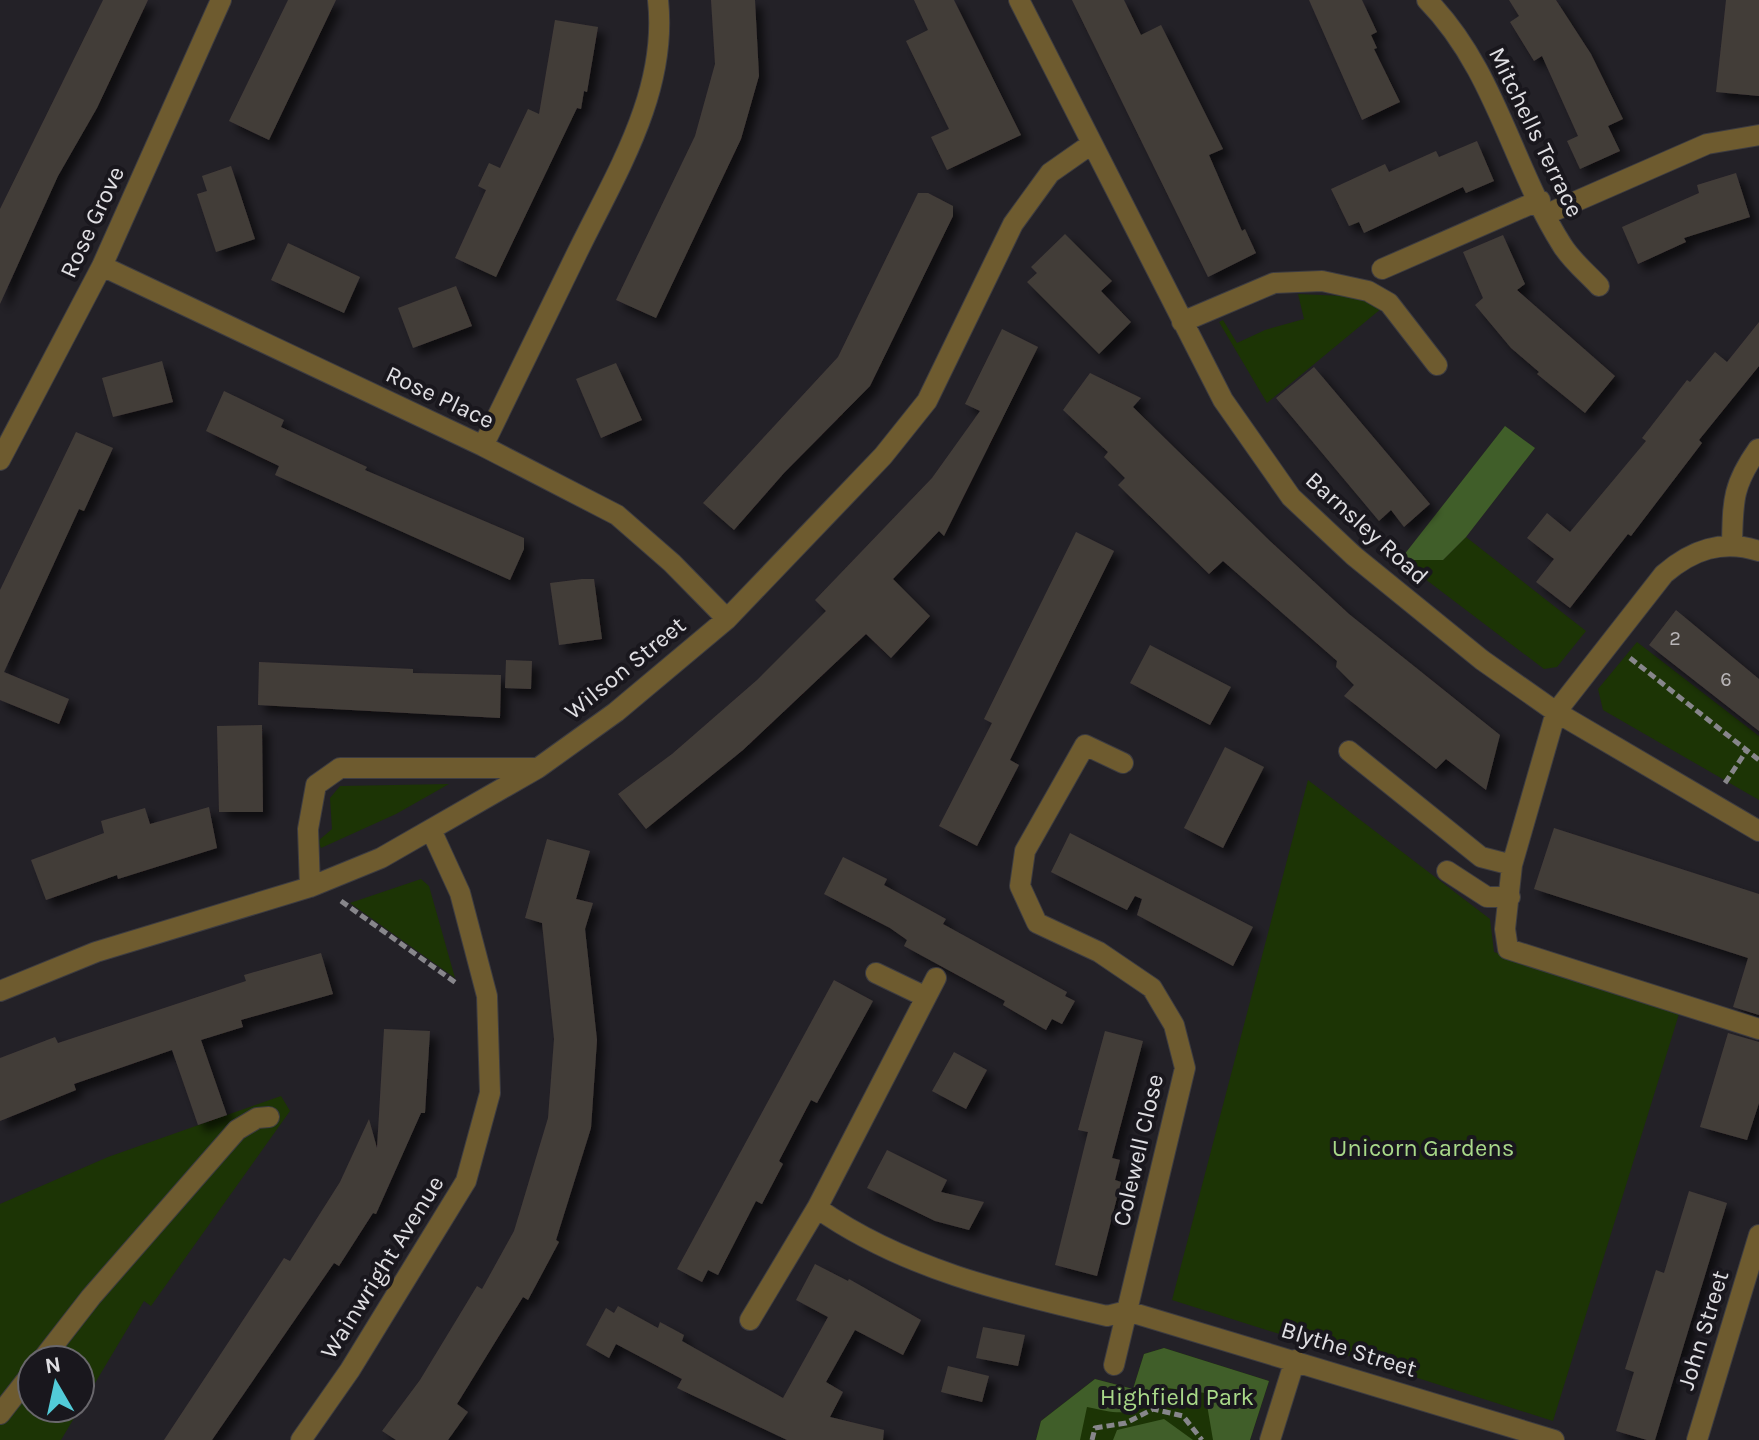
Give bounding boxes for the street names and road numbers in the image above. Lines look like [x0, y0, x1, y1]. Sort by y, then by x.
street label: Mitchells Terrace [1483, 43, 1589, 221]
street label: Rose Grove [54, 162, 130, 282]
street label: Rose Place [381, 360, 499, 434]
street label: Barnsley Road [1300, 466, 1434, 590]
street label: Wilson Street [559, 611, 691, 725]
street label: Colewell Close [1107, 1071, 1169, 1229]
street label: Wainwright Avenue [314, 1170, 450, 1364]
street label: John Street [1672, 1267, 1734, 1393]
street label: Blythe Street [1278, 1315, 1420, 1383]

